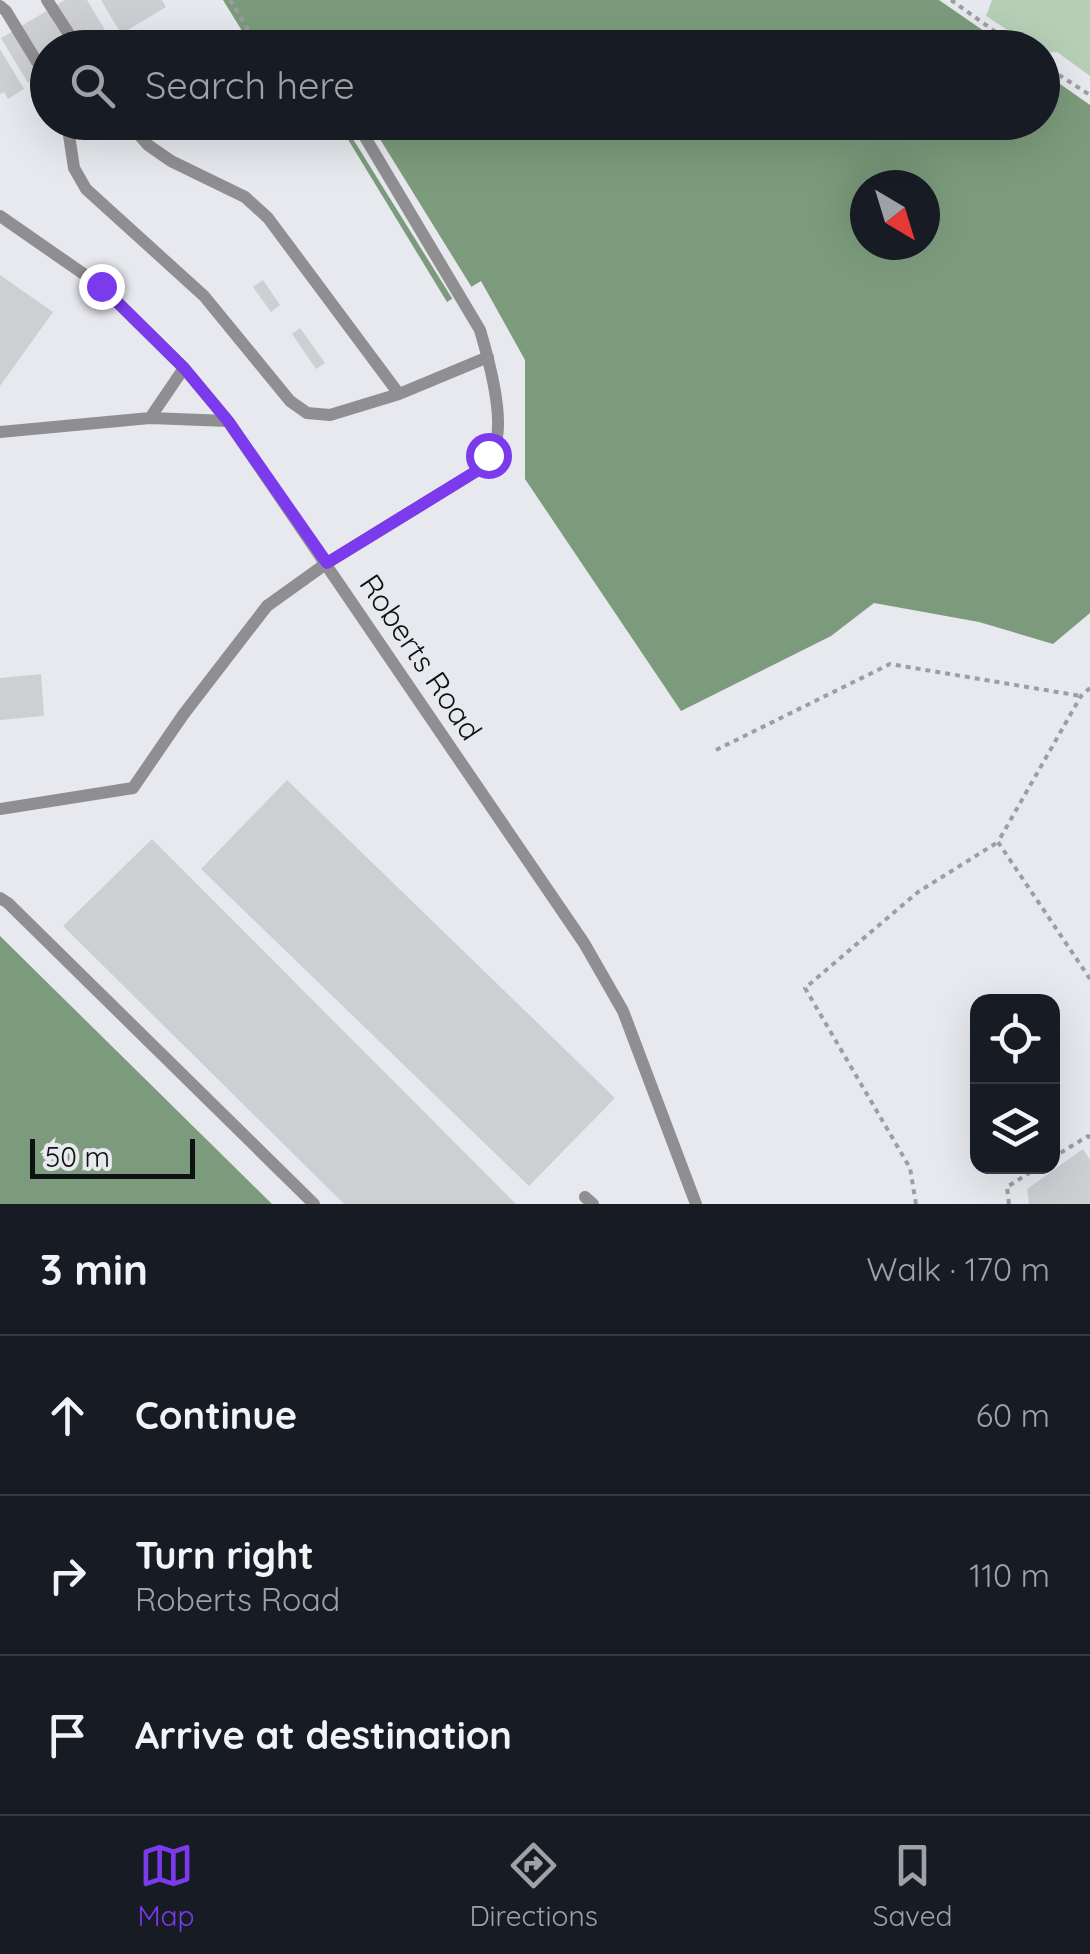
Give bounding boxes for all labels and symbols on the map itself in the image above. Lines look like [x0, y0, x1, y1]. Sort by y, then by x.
north arrow [850, 170, 940, 260]
route end [79, 264, 125, 310]
route start [466, 433, 512, 479]
street label: Roberts Road [352, 567, 490, 747]
scale bar [30, 1134, 195, 1178]

